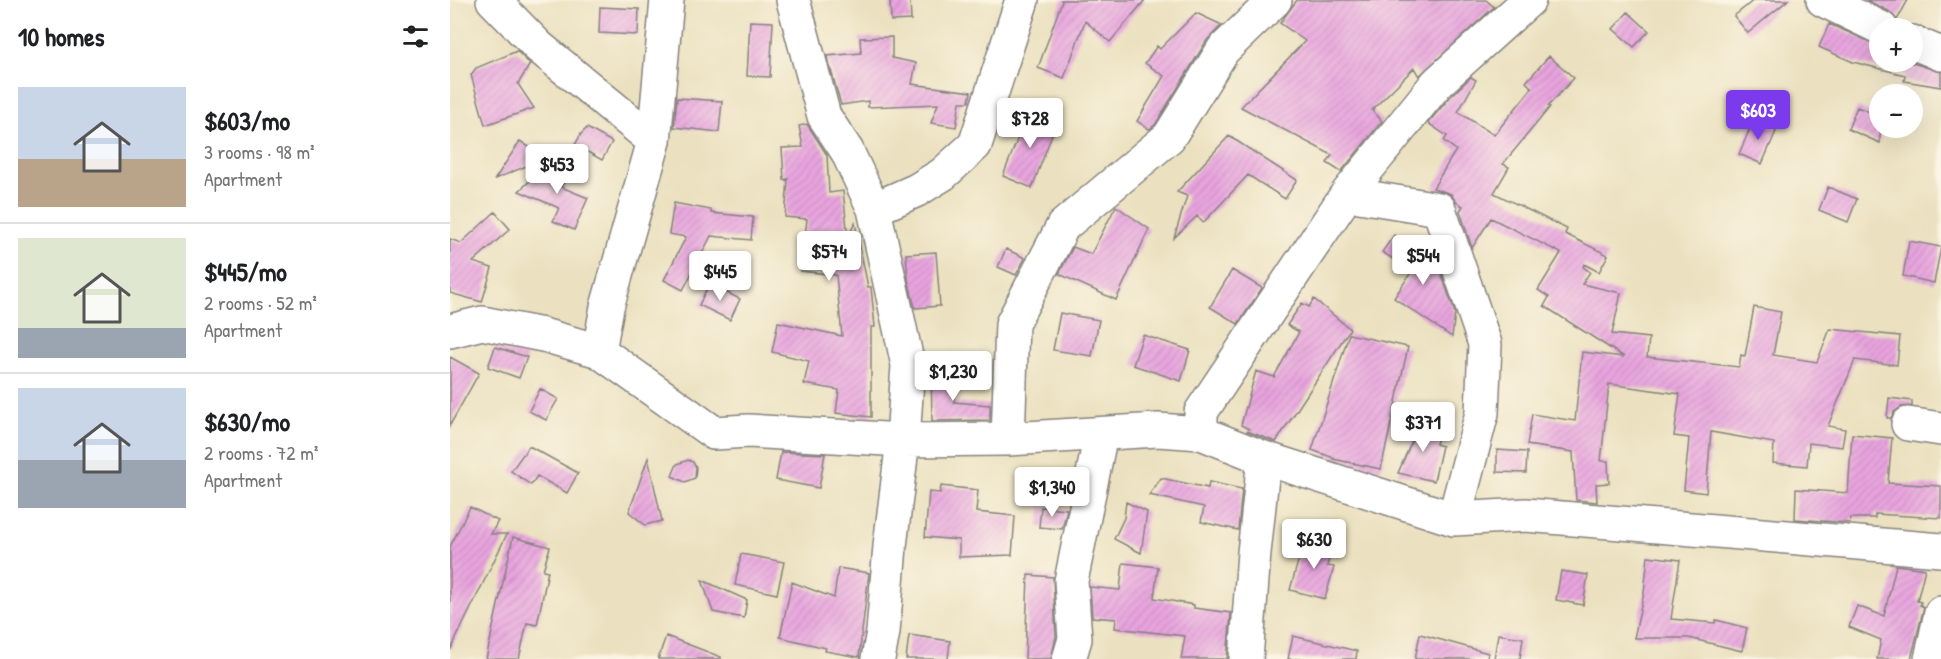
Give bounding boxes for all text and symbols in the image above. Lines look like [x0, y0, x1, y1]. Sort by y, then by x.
map controls [1869, 18, 1923, 138]
button: + [1869, 18, 1923, 72]
text: 10 homes [18, 19, 105, 54]
icon: filters [399, 20, 432, 53]
button: − [1869, 84, 1923, 138]
pin: $603 [1722, 90, 1794, 141]
text: $603 [1740, 96, 1776, 123]
pin: $728 [994, 98, 1066, 149]
text: $603/mo [204, 103, 290, 138]
text: $728 [1011, 104, 1049, 131]
icon: home [66, 111, 138, 183]
text: 3 rooms · 98 m² [204, 138, 315, 165]
pin: $453 [521, 144, 593, 195]
text: $453 [539, 150, 575, 177]
text: Apartment [204, 165, 282, 192]
pin: $574 [793, 231, 865, 282]
pin: $544 [1387, 235, 1459, 286]
text: $574 [811, 237, 847, 264]
text: $544 [1406, 241, 1440, 268]
pin: $445 [684, 251, 756, 302]
text: $445/mo [204, 254, 287, 289]
text: $445 [703, 257, 737, 284]
icon: home [66, 262, 138, 334]
text: 2 rooms · 52 m² [204, 289, 317, 316]
text: Apartment [204, 316, 282, 343]
pin: $1,230 [904, 351, 1002, 402]
text: $1,230 [929, 357, 977, 384]
pin: $371 [1387, 402, 1459, 453]
text: $630/mo [204, 404, 290, 439]
text: $371 [1405, 408, 1441, 435]
icon: home [66, 412, 138, 484]
text: 2 rooms · 72 m² [204, 439, 318, 466]
text: Apartment [204, 466, 282, 493]
pin: $1,340 [1003, 467, 1101, 518]
text: $1,340 [1029, 473, 1075, 500]
pin: $630 [1278, 519, 1350, 570]
text: $630 [1296, 525, 1332, 552]

